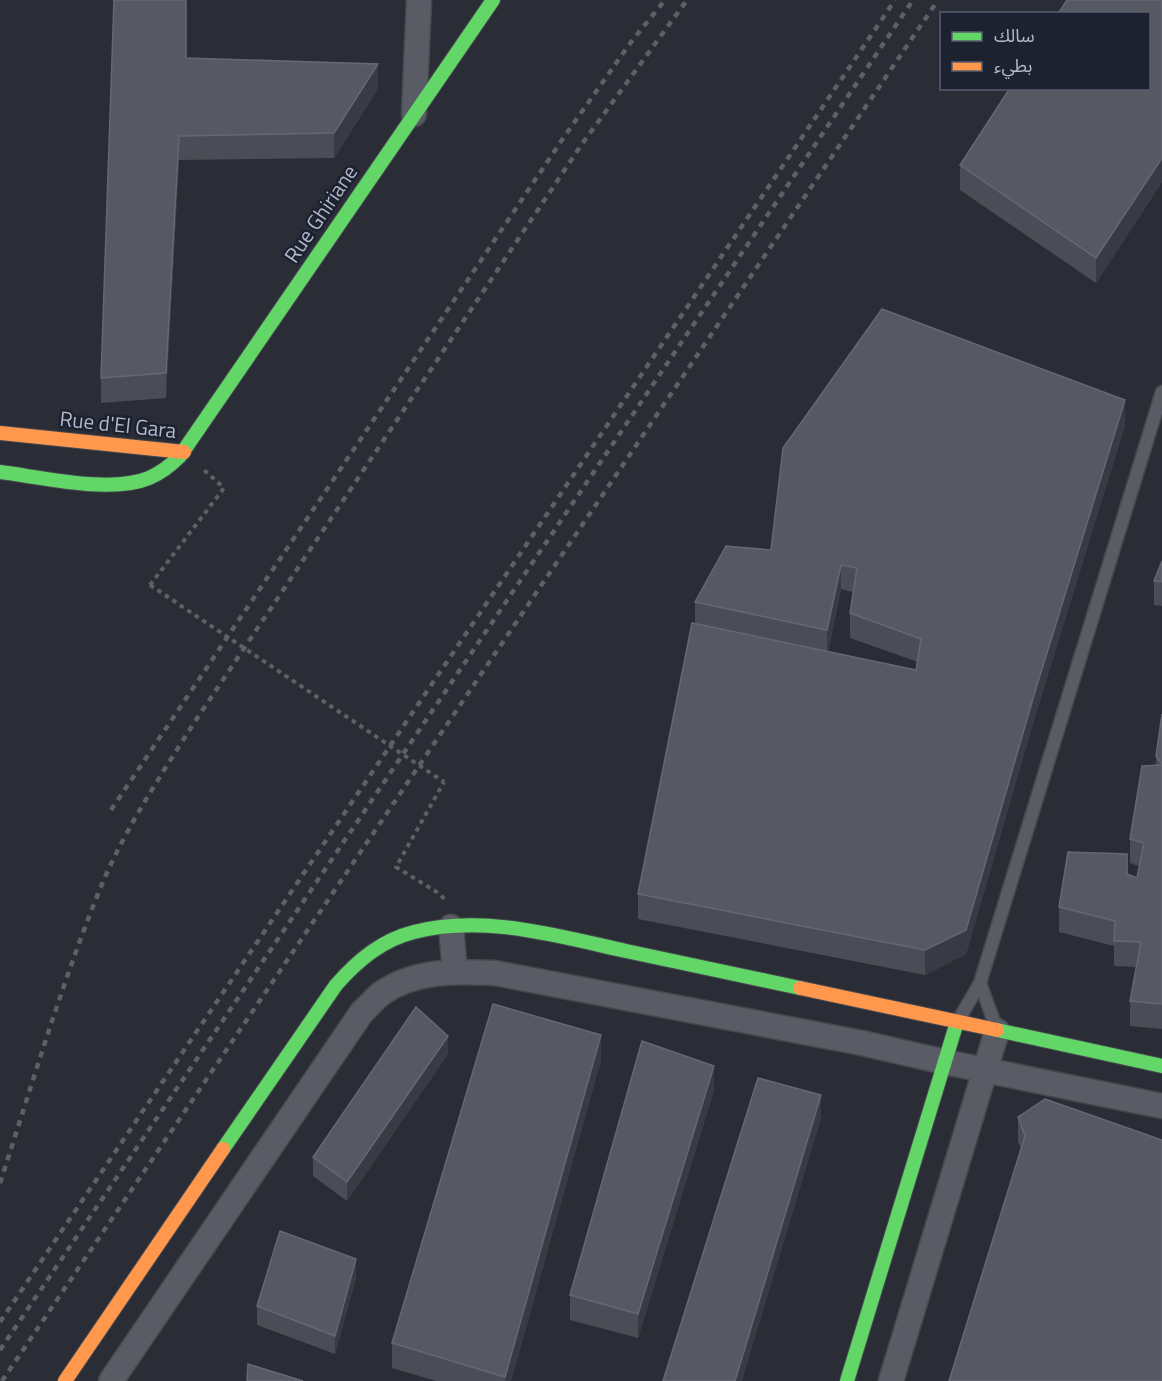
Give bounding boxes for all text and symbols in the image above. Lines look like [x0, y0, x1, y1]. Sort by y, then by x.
legend [940, 12, 1150, 90]
text: سالك [994, 22, 1035, 49]
text: بطيء [994, 52, 1032, 79]
street label: Rue Ghiriane [275, 158, 365, 269]
street label: Rue d'El Gara [58, 402, 178, 446]

